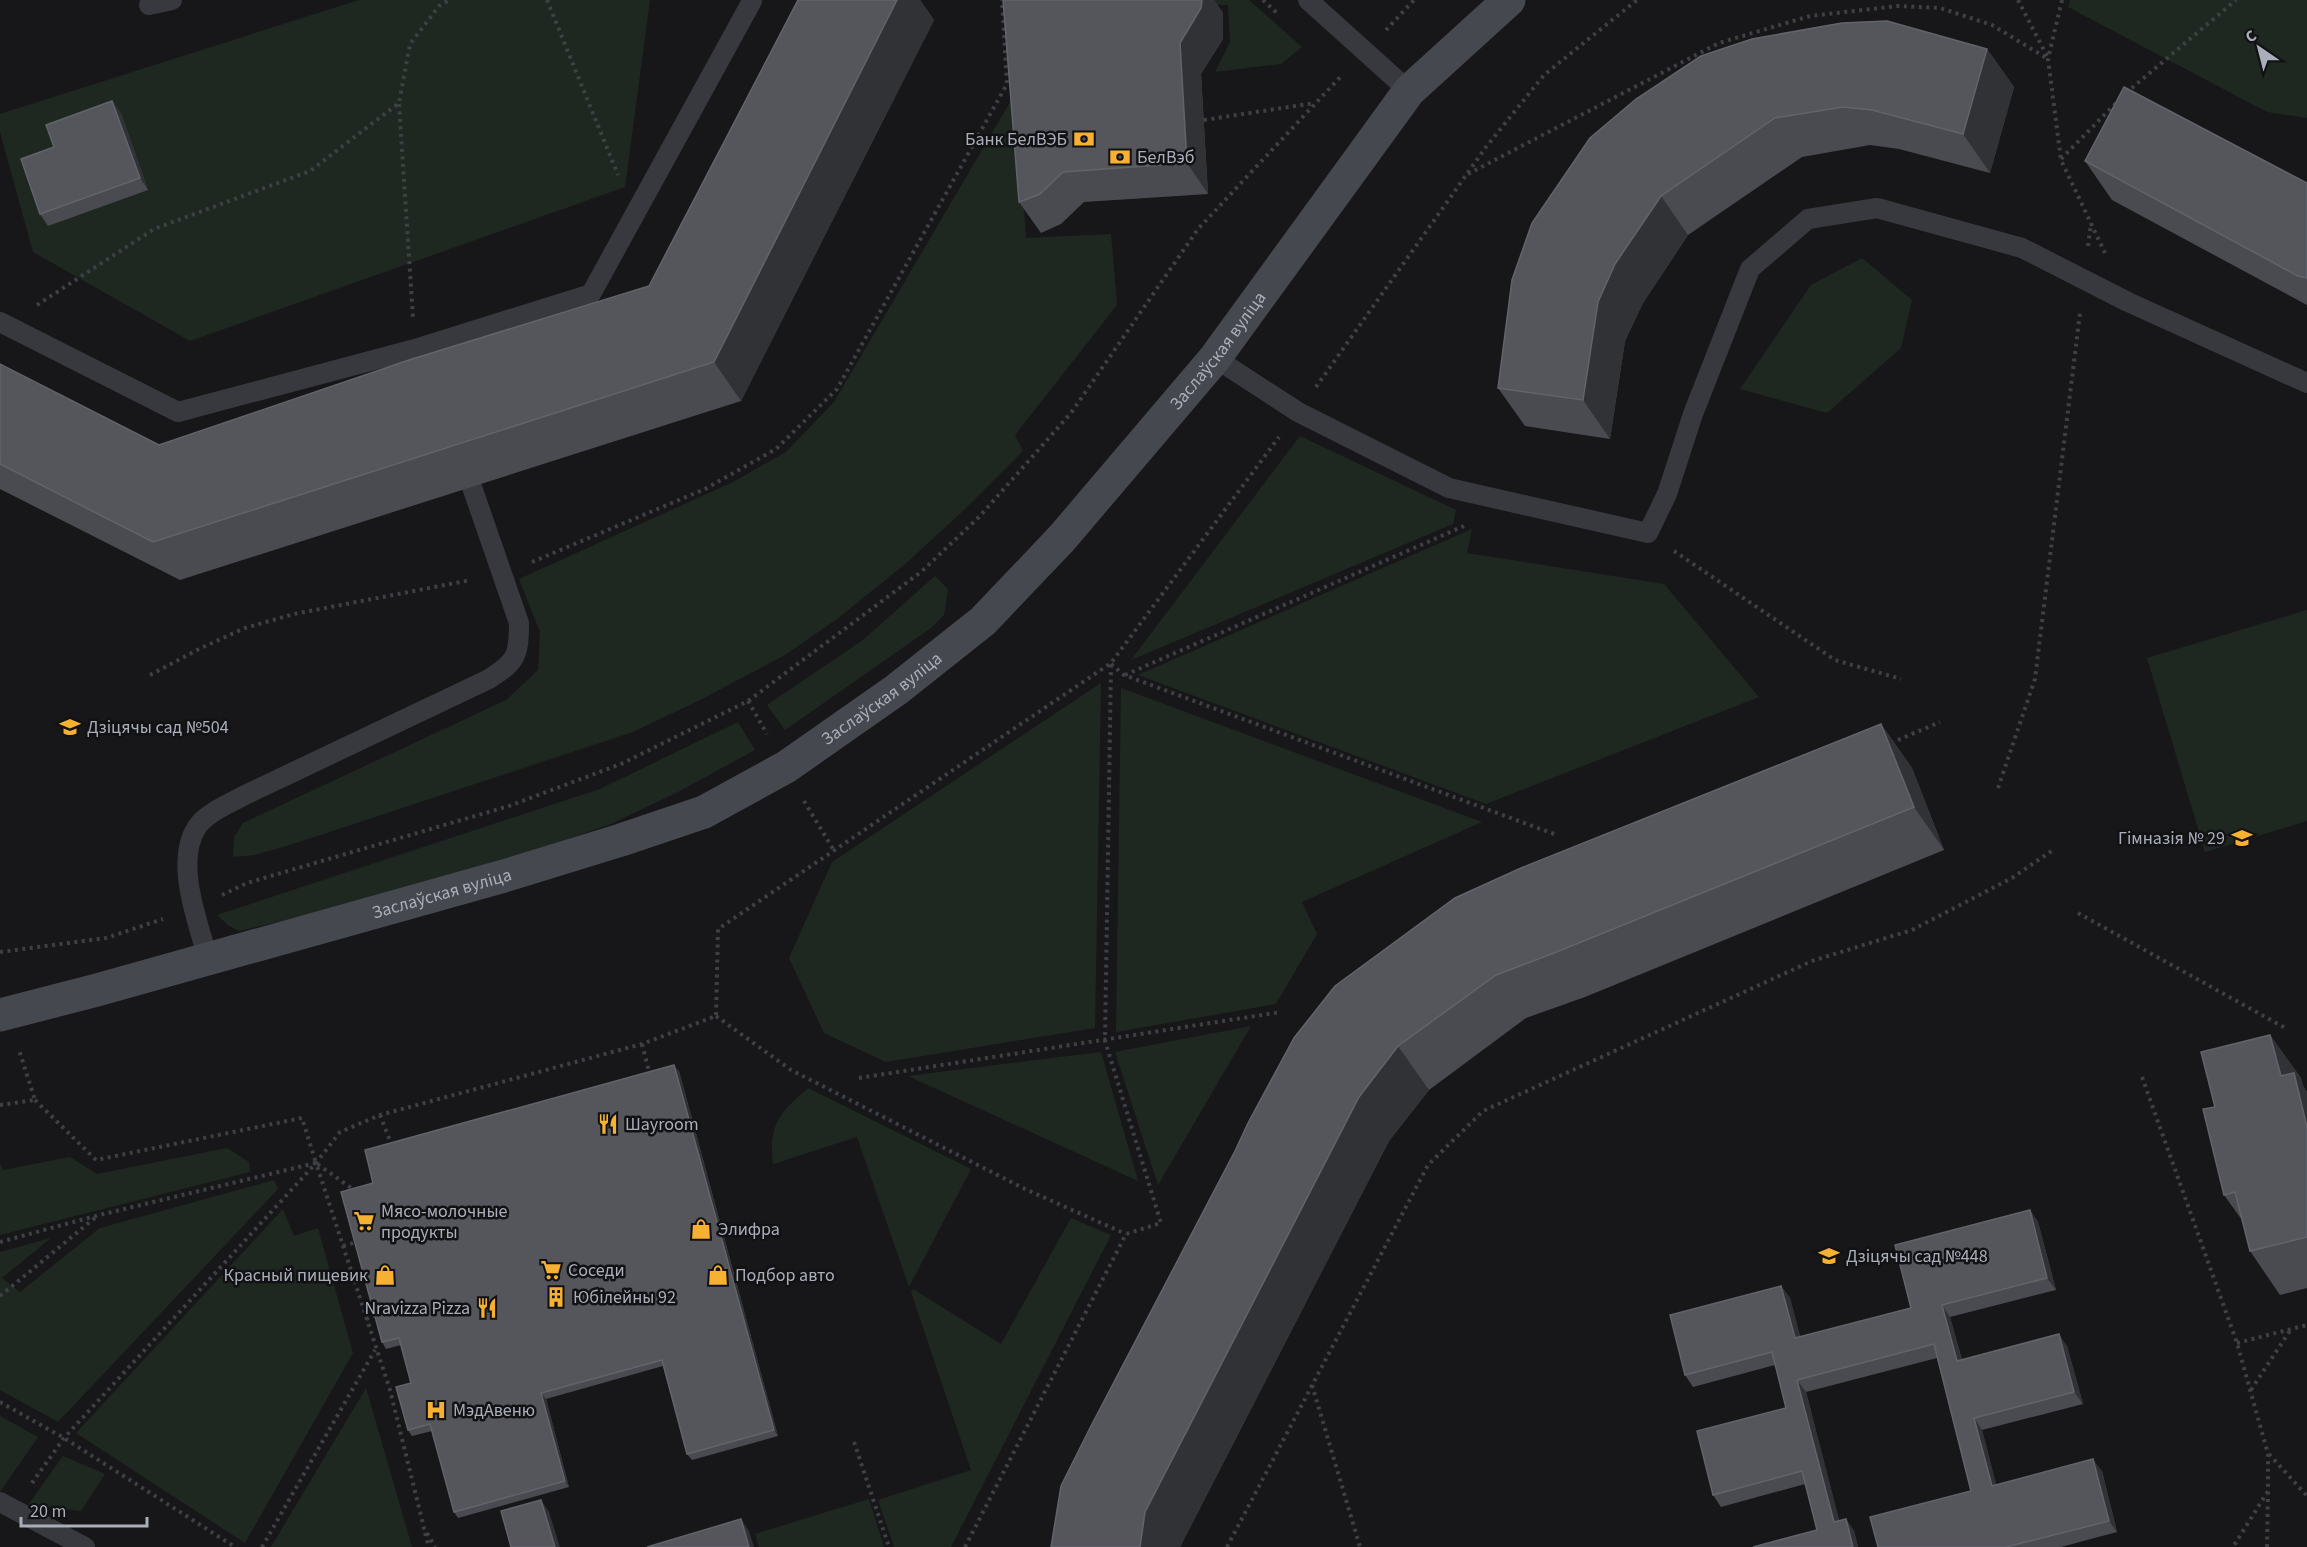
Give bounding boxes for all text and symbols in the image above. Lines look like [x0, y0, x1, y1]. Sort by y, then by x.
north arrow [2229, 18, 2289, 78]
text: С [2241, 25, 2261, 48]
place label: Банк БелВЭБ [965, 127, 1067, 152]
bank icon: Банк БелВЭБ [1072, 127, 1096, 151]
bank icon: БелВэб [1108, 145, 1132, 169]
place label: БелВэб [1137, 145, 1195, 170]
street label: Заслаўская вуліца [1164, 287, 1272, 416]
street label: Заслаўская вуліца [817, 646, 947, 751]
school or university icon: Дзіцячы сад №504 [58, 715, 82, 739]
place label: Дзіцячы сад №504 [87, 715, 229, 740]
place label: Гімназія № 29 [2118, 826, 2225, 851]
school or university icon: Гімназія № 29 [2230, 826, 2254, 850]
street label: Заслаўская вуліца [369, 862, 515, 925]
restaurant icon: Шауroom [596, 1112, 620, 1136]
place label: Шауroom [625, 1112, 699, 1137]
place label: Мясо-молочные продукты [381, 1199, 508, 1245]
supermarket icon: Мясо-молочные продукты [352, 1209, 376, 1233]
shop icon: Элифра [689, 1217, 713, 1241]
place label: Элифра [718, 1217, 780, 1242]
school or university icon: Дзіцячы сад №448 [1817, 1244, 1841, 1268]
place label: Дзіцячы сад №448 [1846, 1244, 1988, 1269]
supermarket icon: Соседи [539, 1258, 563, 1282]
place label: Соседи [568, 1258, 625, 1283]
place label: Красный пищевик [224, 1263, 368, 1288]
shop icon: Красный пищевик [373, 1263, 397, 1287]
shop icon: Подбор авто [706, 1263, 730, 1287]
place label: Подбор авто [735, 1263, 835, 1288]
building icon: Юбілейны 92 [544, 1285, 568, 1309]
place label: Юбілейны 92 [573, 1285, 676, 1310]
place label: Nravizza Pizza [364, 1296, 470, 1321]
restaurant icon: Nravizza Pizza [475, 1296, 499, 1320]
hospital icon: МэдАвеню [424, 1398, 448, 1422]
place label: МэдАвеню [453, 1398, 535, 1423]
scale bar [21, 1490, 147, 1528]
text: 20 m [30, 1499, 66, 1524]

